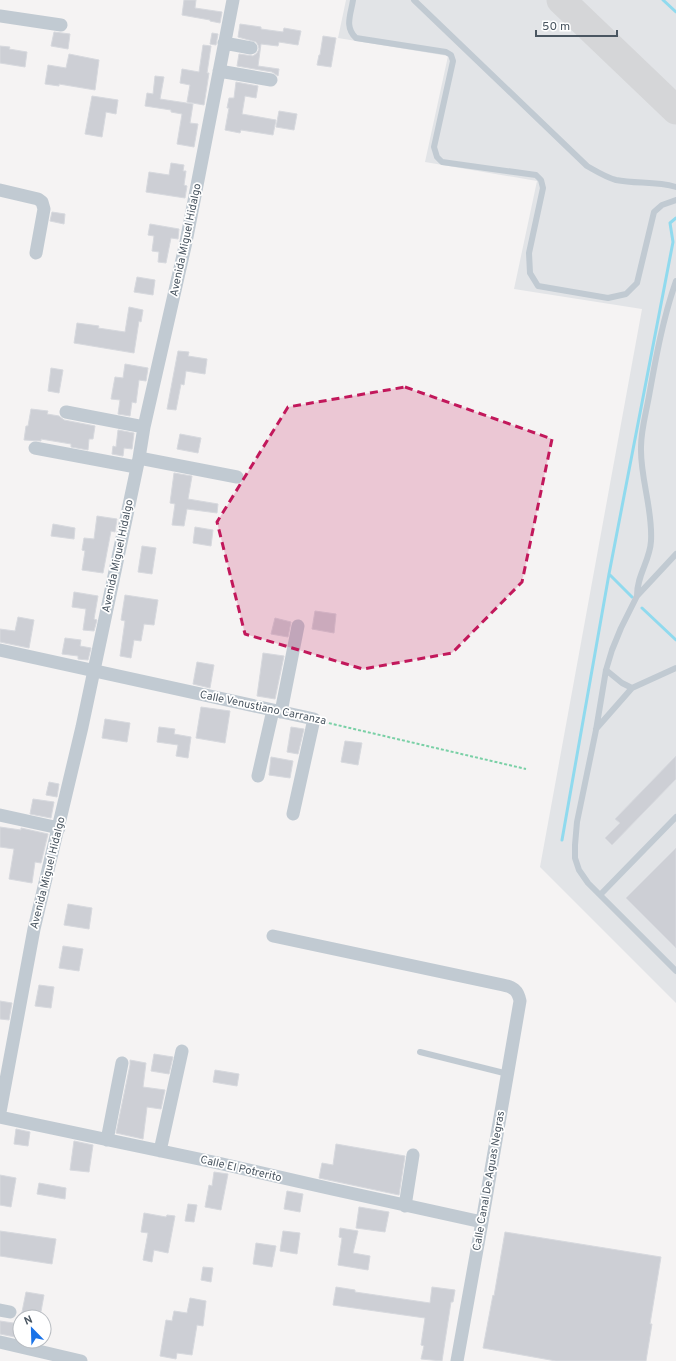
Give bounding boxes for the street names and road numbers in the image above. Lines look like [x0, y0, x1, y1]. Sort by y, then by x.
street label: Avenida Miguel Hidalgo [167, 182, 205, 298]
street label: Avenida Miguel Hidalgo [99, 498, 137, 614]
street label: Calle Venustiano Carranza [199, 688, 328, 728]
street label: Avenida Miguel Hidalgo [27, 815, 69, 931]
street label: Calle Canal De Aguas Negras [470, 1110, 508, 1252]
street label: Calle El Potrerito [199, 1153, 283, 1185]

